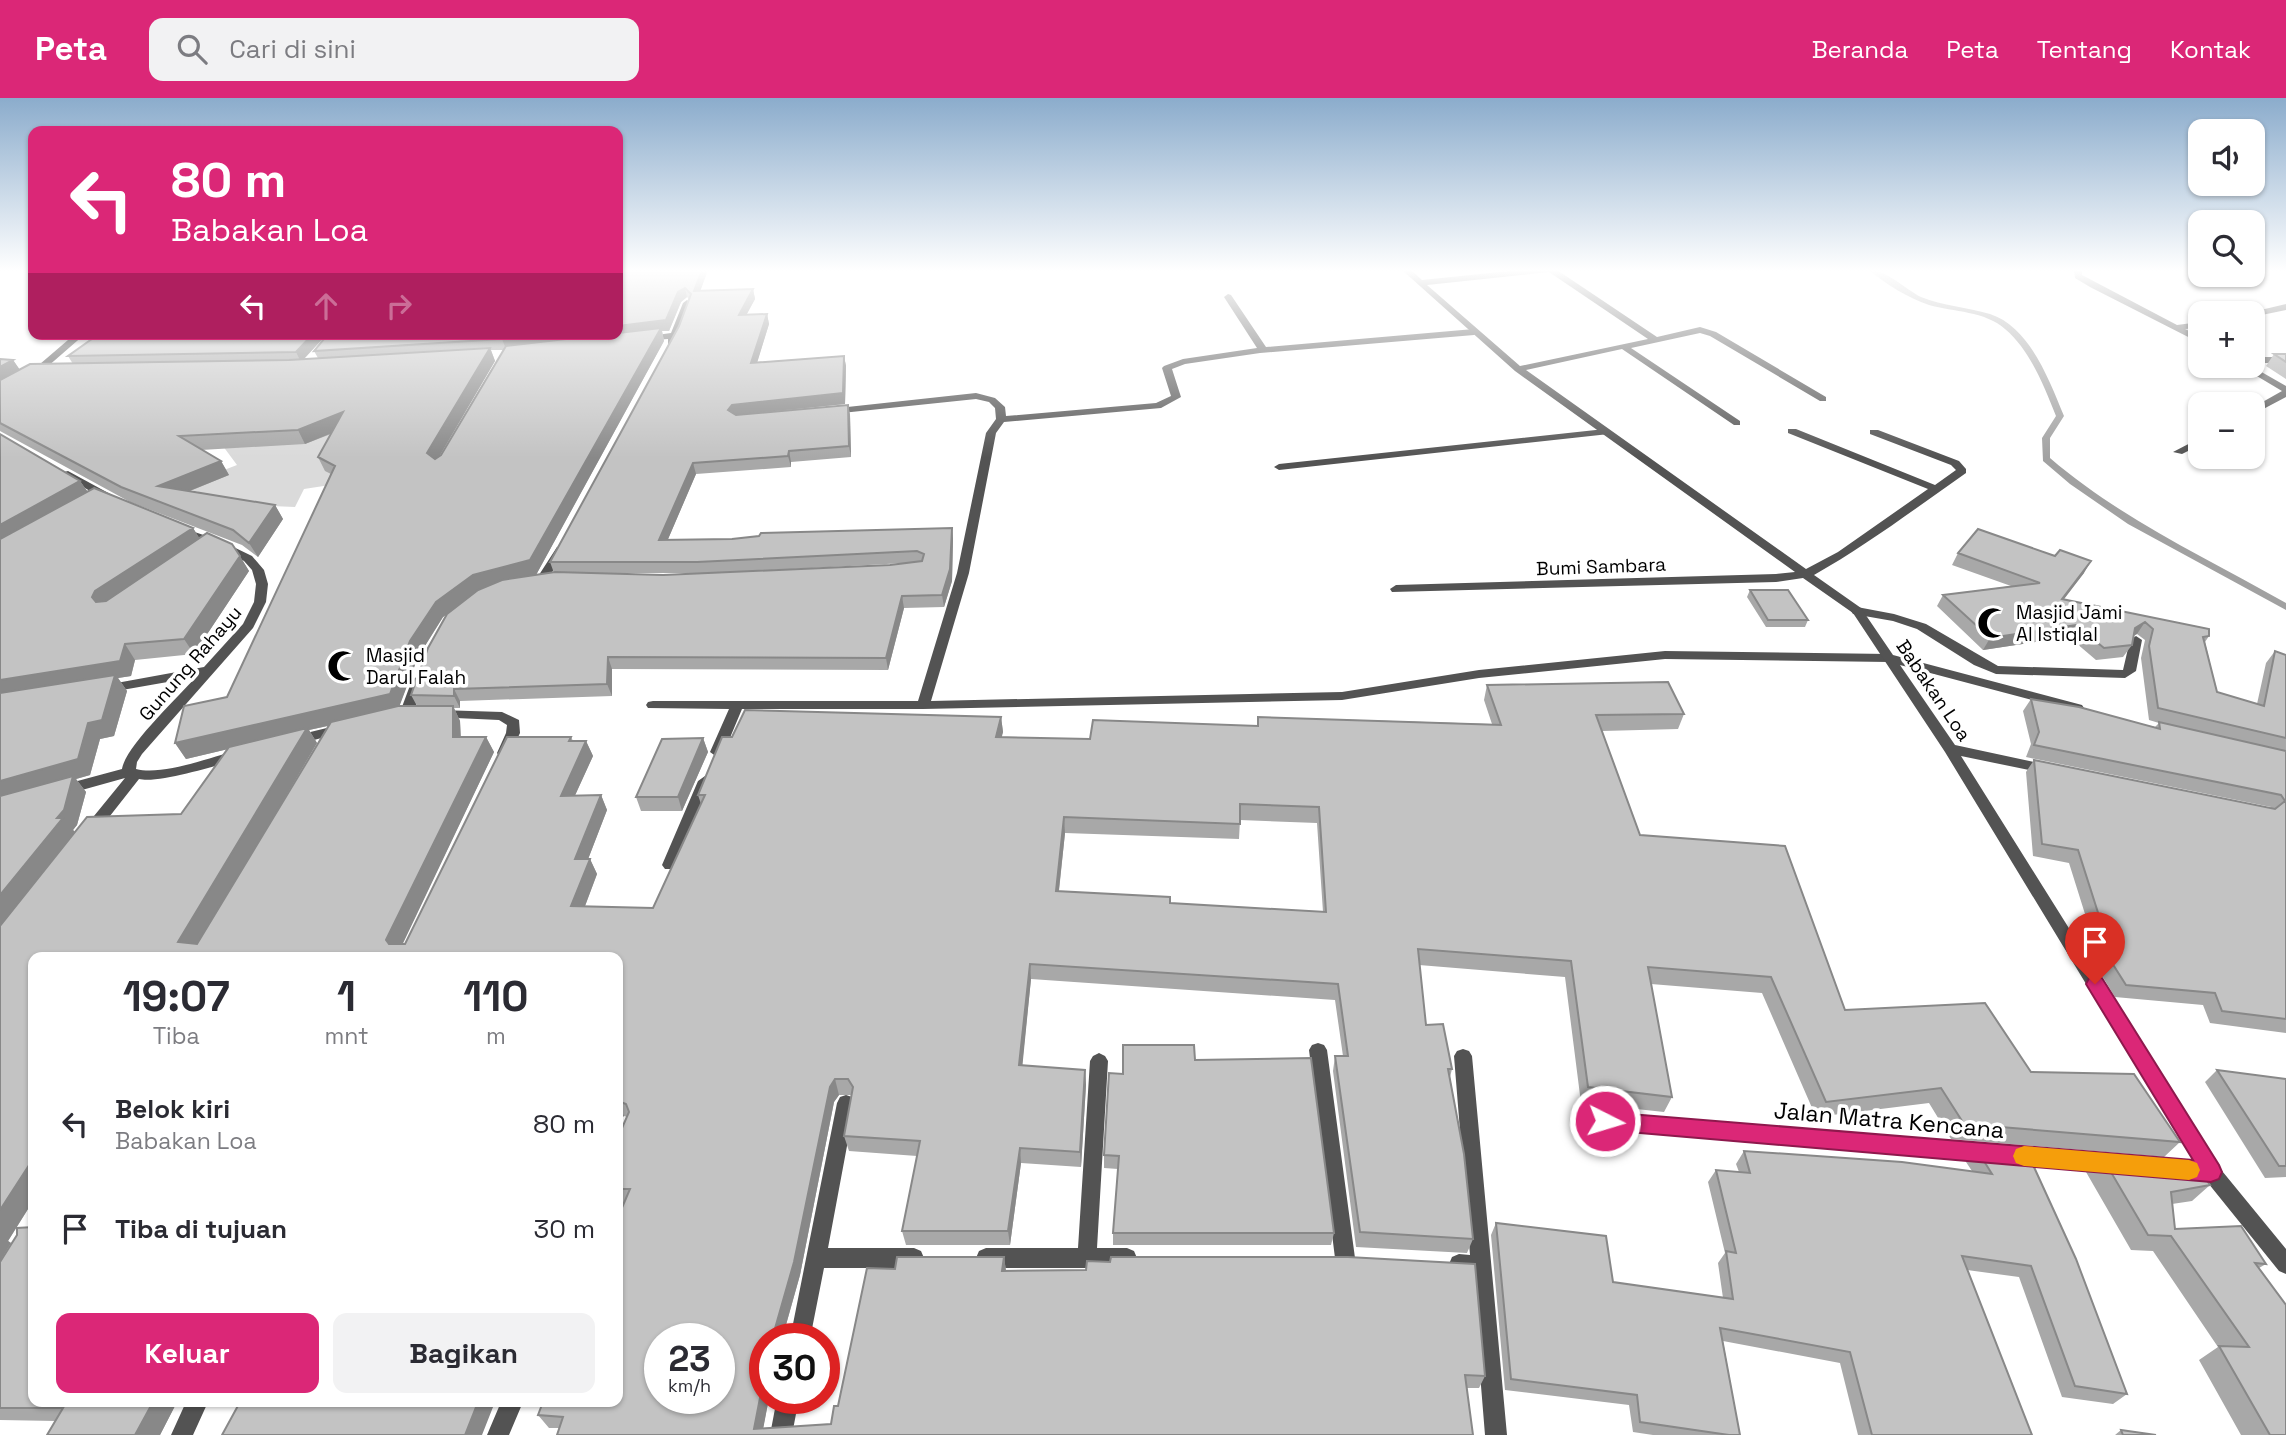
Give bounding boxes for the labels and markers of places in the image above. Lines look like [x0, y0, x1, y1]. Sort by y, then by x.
place label: Masjid Jami Al Istiqlal [2016, 600, 2123, 647]
mosque icon: Masjid Jami Al Istiqlal [1976, 606, 2010, 640]
place label: Masjid Darul Falah [366, 643, 466, 690]
mosque icon: Masjid Darul Falah [326, 649, 360, 683]
pin [2065, 912, 2125, 984]

